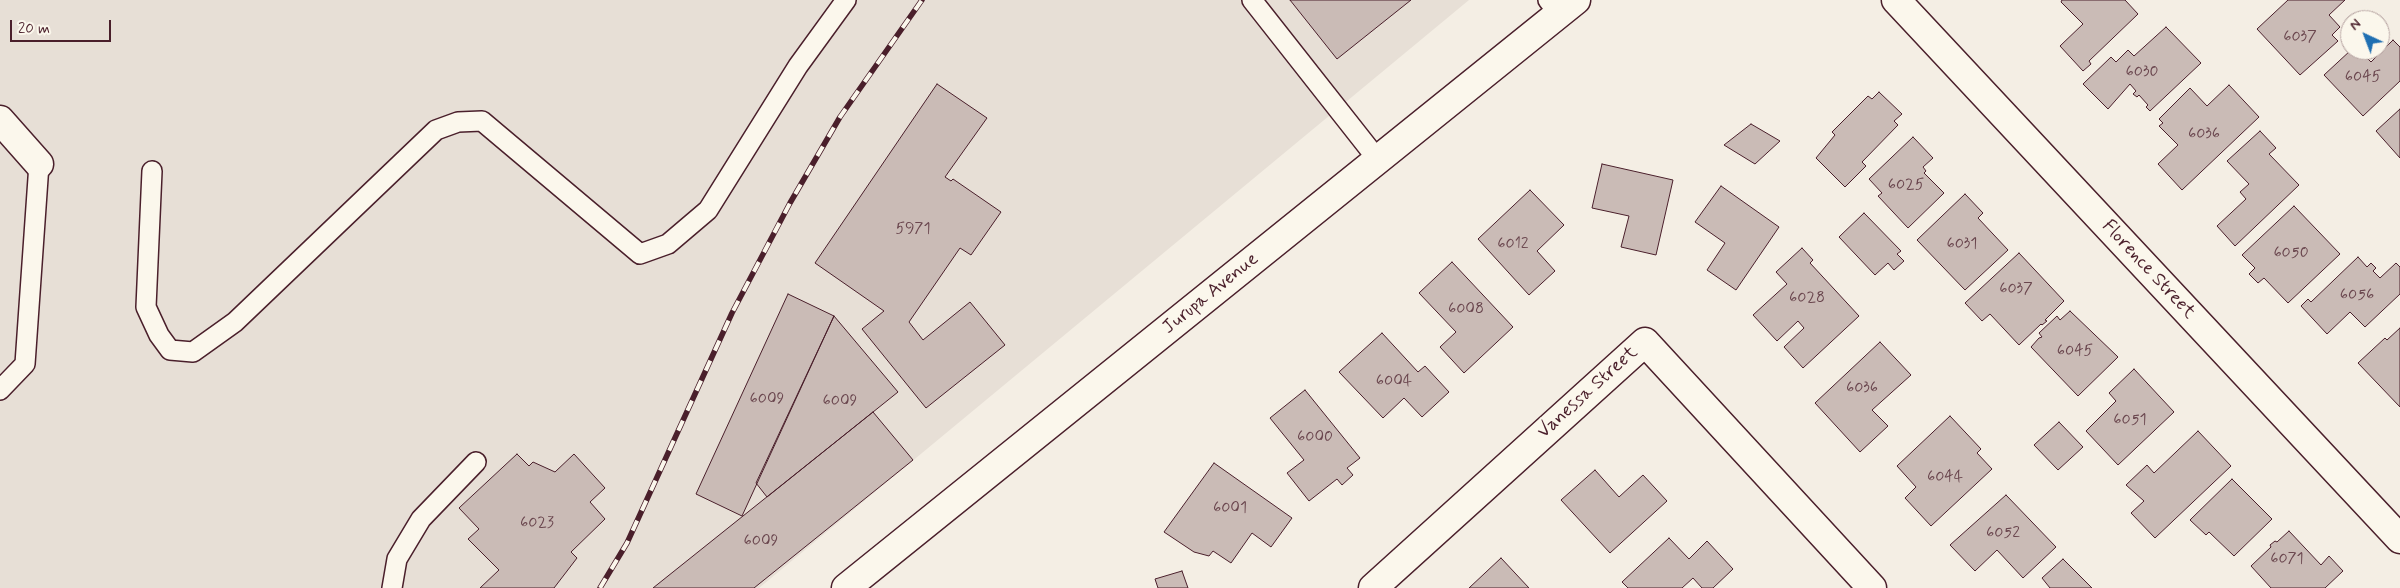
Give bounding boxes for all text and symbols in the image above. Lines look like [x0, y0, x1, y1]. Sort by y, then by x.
scale bar [12, 10, 114, 42]
north arrow [2340, 10, 2390, 60]
text: N [2346, 15, 2365, 35]
text: 20 m [18, 19, 50, 39]
house number: 6037 [2283, 28, 2317, 48]
house number: 6030 [2126, 63, 2158, 83]
house number: 6045 [2345, 68, 2381, 88]
house number: 6036 [2188, 125, 2220, 145]
house number: 6025 [1888, 176, 1924, 196]
street label: Florence Street [2096, 216, 2200, 324]
house number: 5971 [895, 220, 931, 240]
house number: 6012 [1497, 235, 1529, 255]
house number: 6031 [1946, 235, 1978, 255]
house number: 6050 [2273, 244, 2309, 264]
street label: Jurupa Avenue [1158, 248, 1264, 340]
house number: 6037 [1999, 280, 2033, 300]
house number: 6056 [2340, 286, 2374, 306]
house number: 6028 [1789, 289, 1825, 309]
house number: 6008 [1448, 300, 1484, 320]
street label: Vanessa Street [1533, 342, 1643, 444]
house number: 6045 [2057, 342, 2093, 362]
house number: 6004 [1376, 372, 1412, 392]
house number: 6036 [1846, 379, 1878, 399]
house number: 6009 [750, 390, 784, 410]
house number: 6009 [823, 392, 857, 412]
house number: 6051 [2113, 411, 2147, 431]
house number: 6000 [1297, 428, 1333, 448]
house number: 6044 [1927, 468, 1963, 488]
house number: 6001 [1213, 499, 1247, 519]
house number: 6023 [520, 514, 554, 534]
house number: 6052 [1986, 524, 2020, 544]
house number: 6009 [744, 532, 778, 552]
house number: 6071 [2270, 550, 2304, 570]

